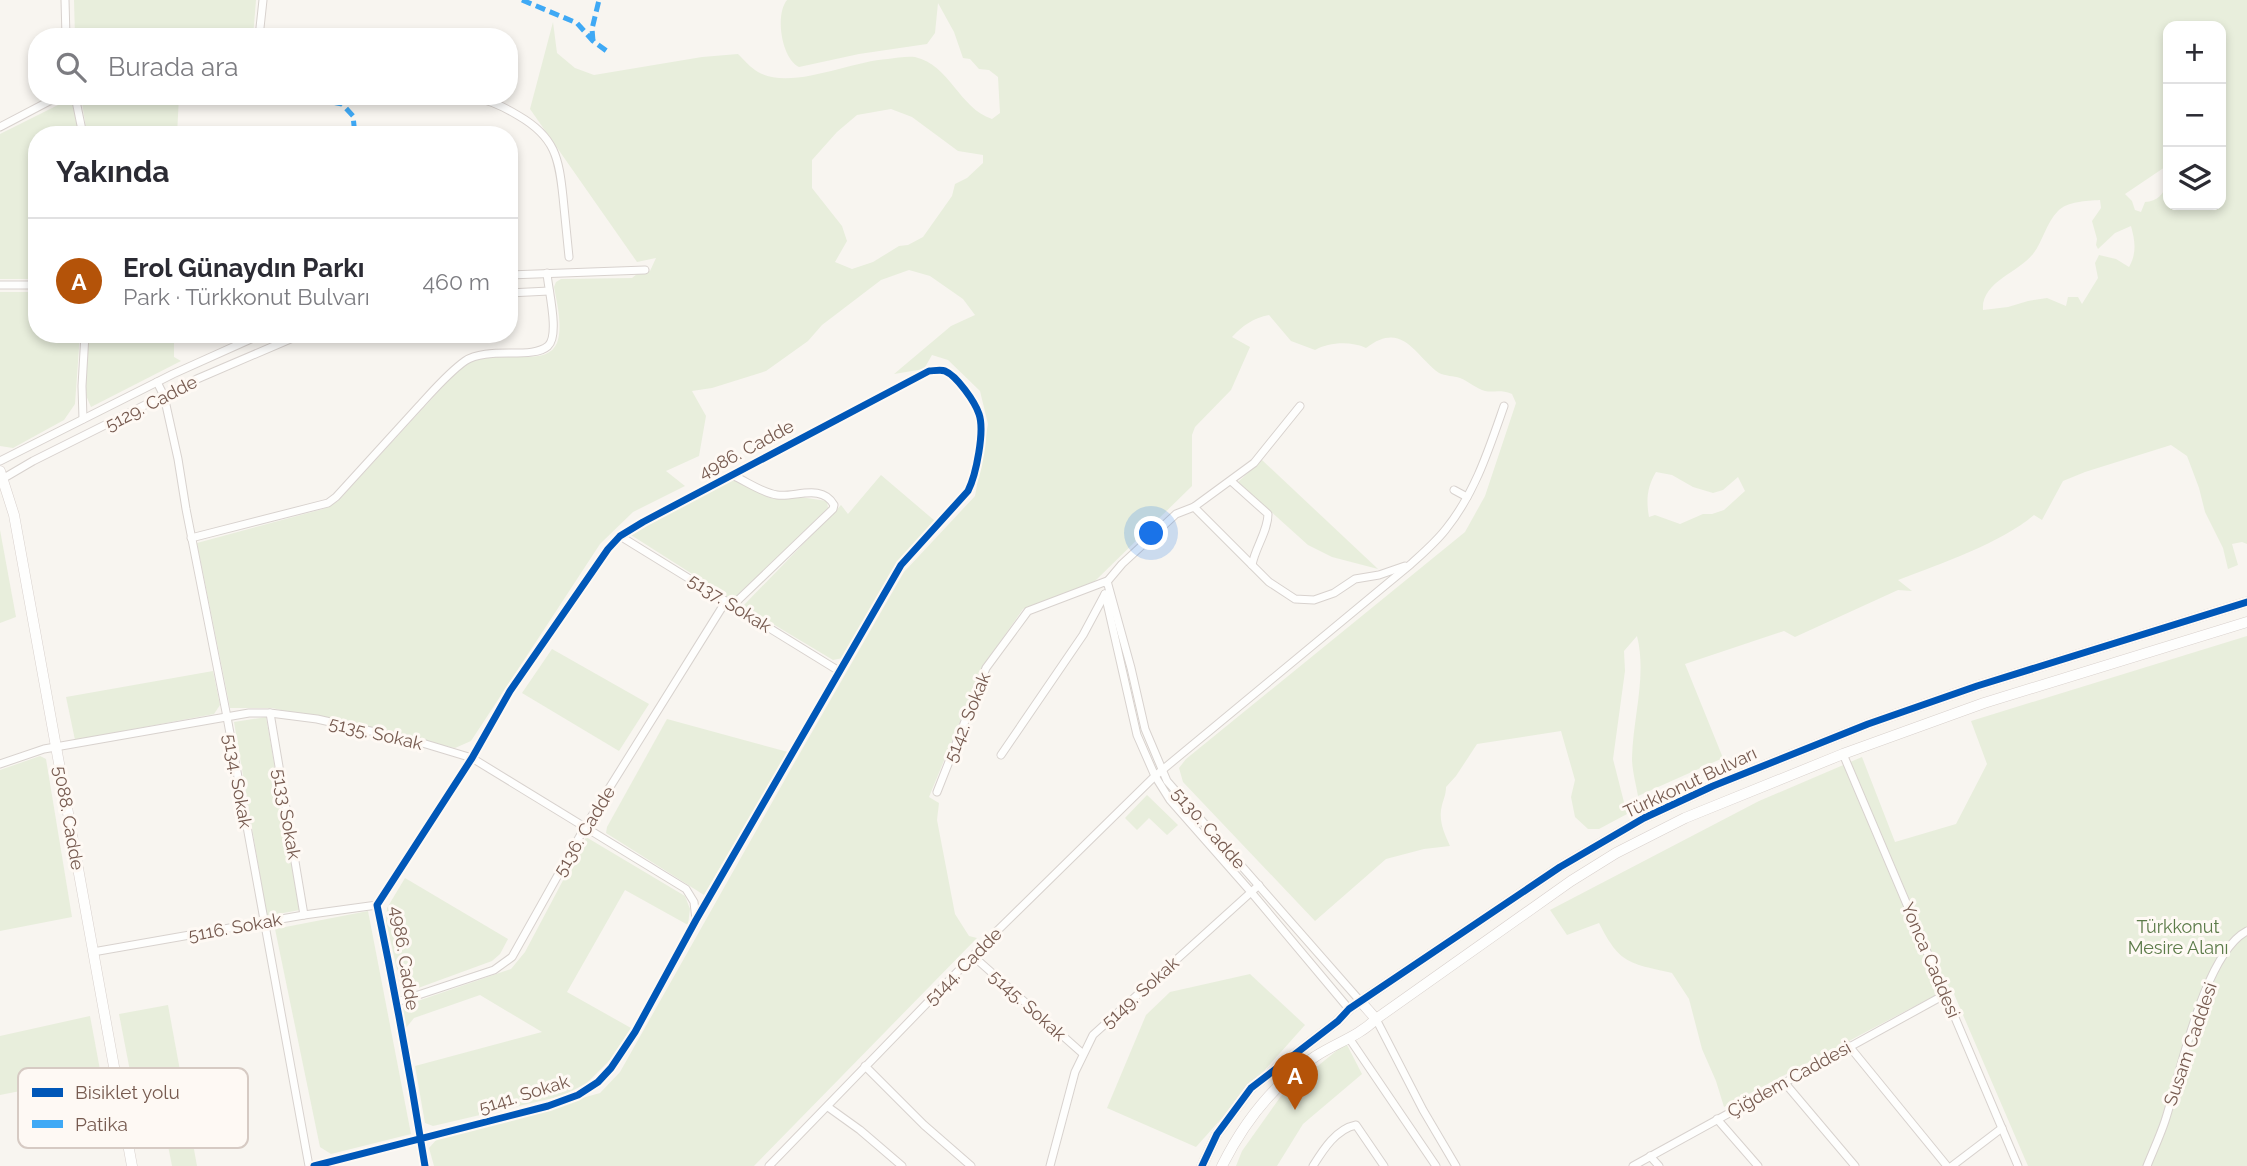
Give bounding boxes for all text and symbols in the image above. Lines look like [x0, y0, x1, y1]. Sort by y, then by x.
map controls [2163, 21, 2226, 210]
button: + [2163, 21, 2226, 84]
search box [28, 28, 518, 105]
icon: search [52, 48, 90, 86]
text: Burada ara [108, 52, 238, 82]
button: − [2163, 84, 2226, 147]
button: layers [2163, 147, 2226, 210]
text: Yakında [56, 154, 169, 189]
text: Erol Günaydın Parkı [123, 253, 364, 283]
text: A [71, 268, 87, 295]
text: 460 m [422, 268, 490, 295]
text: Park · Türkkonut Bulvarı [123, 283, 370, 310]
street label: 5129. Cadde [101, 371, 201, 435]
street label: 4986. Cadde [695, 415, 798, 483]
your location [1134, 516, 1168, 550]
street label: 5137. Sokak [685, 569, 776, 637]
street label: 5142. Sokak [939, 669, 995, 765]
street label: 5135. Sokak [327, 712, 425, 754]
street label: 5134. Sokak [219, 732, 257, 830]
street label: Türkkonut Bulvarı [1620, 742, 1760, 822]
street label: 5088. Cadde [50, 764, 89, 872]
street label: 5133 Sokak [269, 767, 305, 861]
street label: 5136. Cadde [549, 782, 619, 880]
street label: 5130. Cadde [1168, 783, 1250, 873]
street label: Yonca Caddesi [1897, 899, 1965, 1021]
street label: 4986. Cadde [386, 904, 424, 1012]
street label: 5116. Sokak [187, 908, 284, 946]
park label: Türkkonut Mesire Alanı [2128, 916, 2228, 958]
street label: 5144. Cadde [920, 923, 1006, 1009]
street label: 5149. Sokak [1097, 952, 1183, 1032]
street label: 5145. Sokak [985, 965, 1071, 1045]
street label: Susam Caddesi [2159, 980, 2221, 1108]
street label: Çiğdem Caddesi [1724, 1036, 1854, 1122]
pin: A [1272, 1052, 1318, 1110]
legend [18, 1068, 248, 1148]
street label: 5141. Sokak [476, 1070, 572, 1118]
text: Bisiklet yolu [75, 1081, 180, 1103]
text: Patika [75, 1113, 128, 1135]

